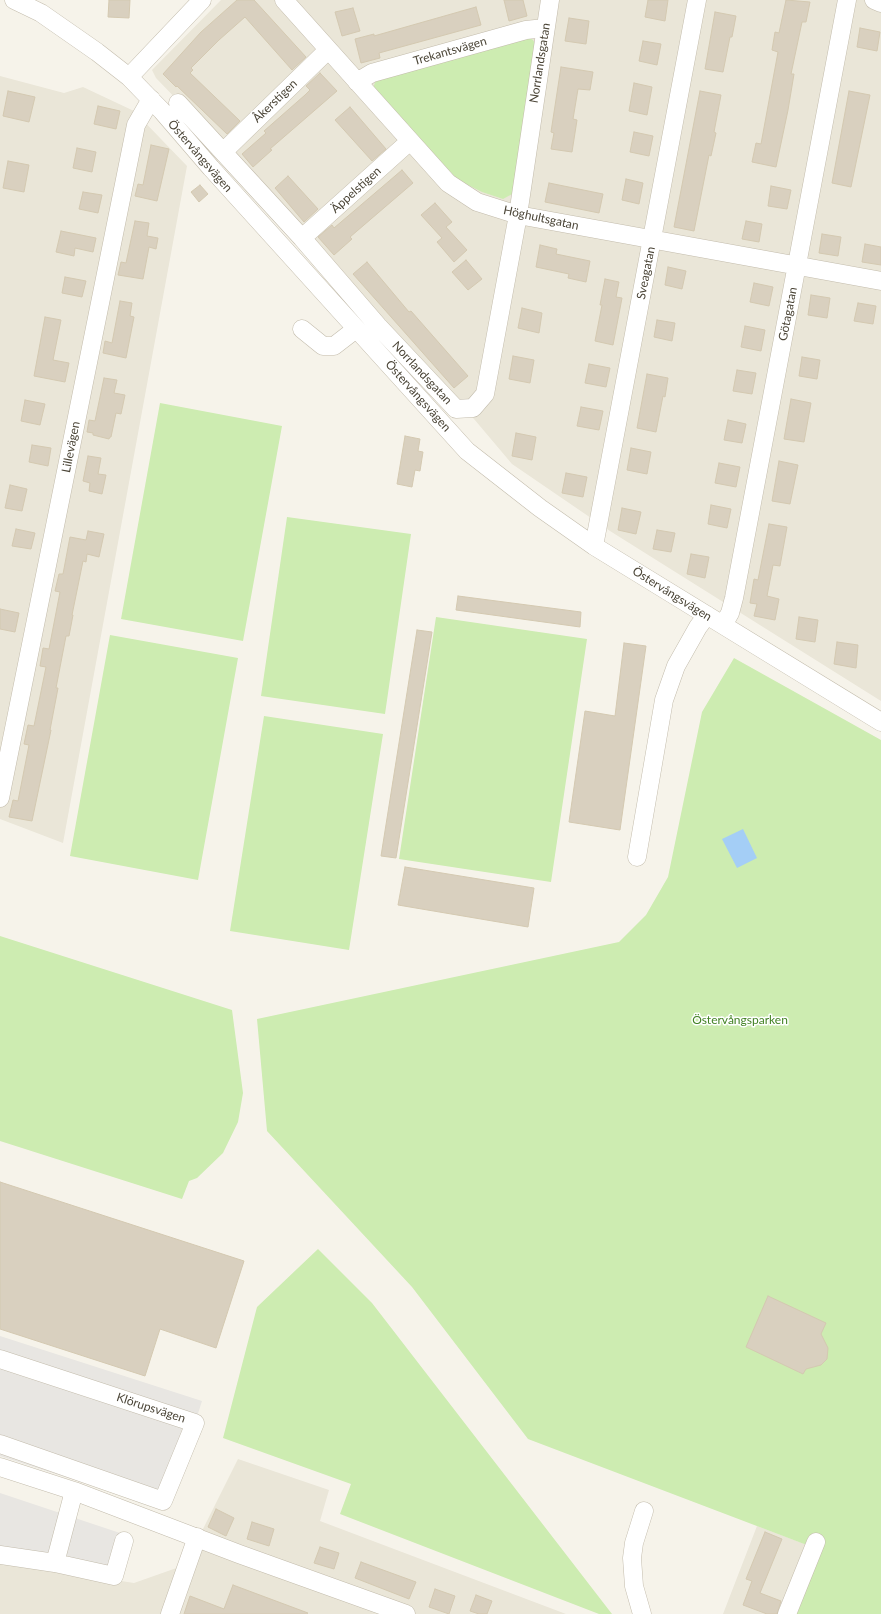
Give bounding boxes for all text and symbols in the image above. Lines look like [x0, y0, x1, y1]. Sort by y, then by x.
street label: Norrlandsgatan [527, 22, 553, 104]
street label: Trekantsvägen [412, 34, 488, 68]
street label: Åkerstigen [250, 76, 300, 126]
street label: Östervångsvägen [165, 117, 235, 195]
street label: Äppelstigen [328, 164, 384, 216]
street label: Höghultsgatan [502, 203, 580, 233]
street label: Sveagatan [634, 245, 658, 301]
street label: Götagatan [776, 286, 800, 342]
street label: Norrlandsgatan [389, 338, 455, 408]
street label: Östervångsvägen [382, 357, 454, 435]
street label: Lillevägen [59, 420, 83, 474]
street label: Östervångsvägen [630, 564, 714, 624]
park label: Östervångsparken [692, 1013, 788, 1027]
street label: Klörupsvägen [115, 1390, 187, 1426]

